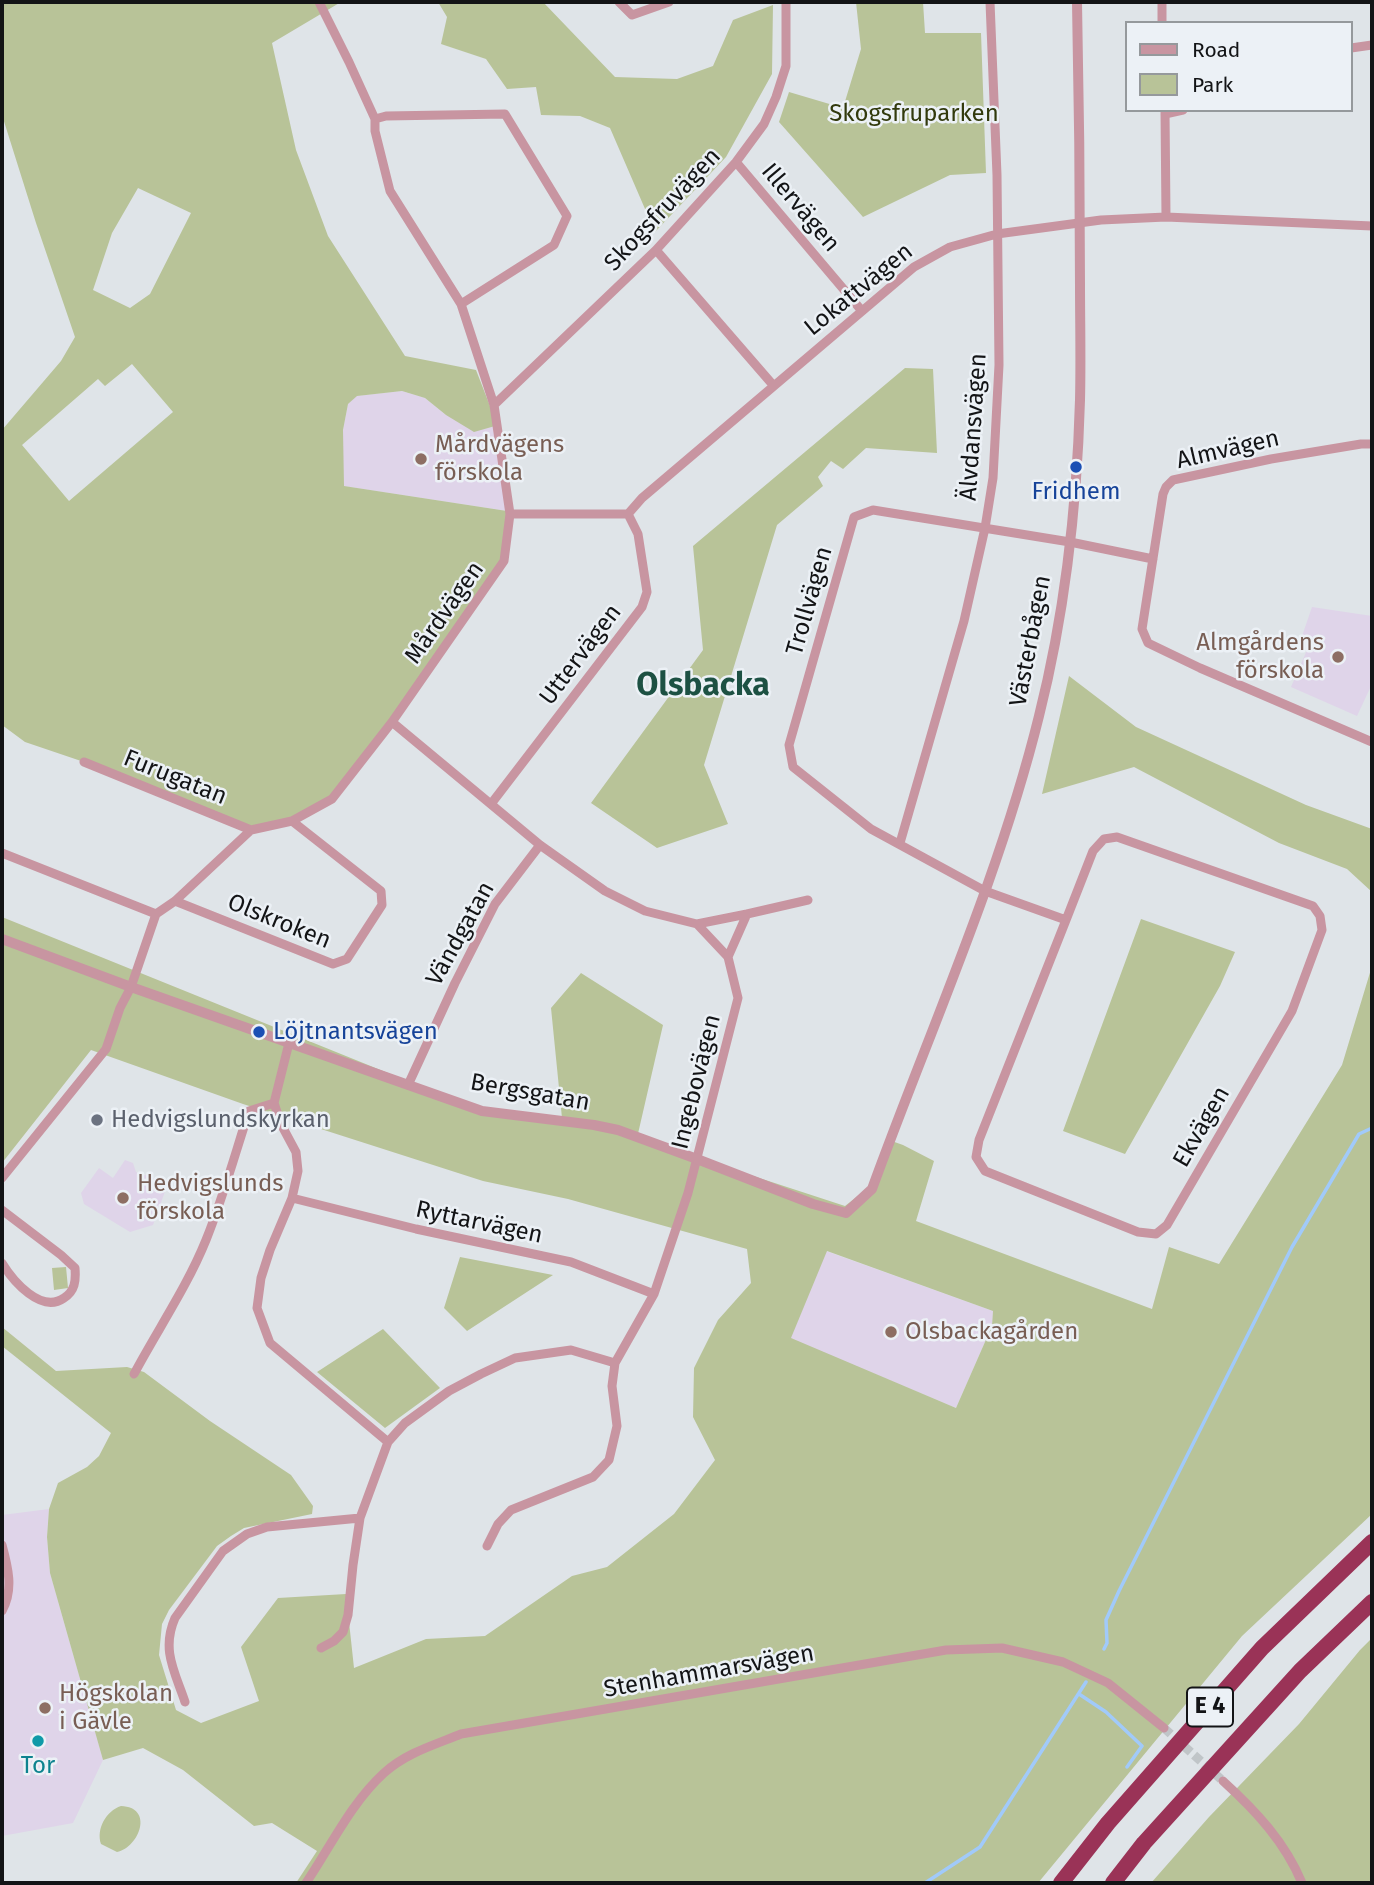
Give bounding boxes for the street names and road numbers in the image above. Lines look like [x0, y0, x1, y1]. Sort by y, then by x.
street label: Skogsfruvägen [599, 143, 727, 277]
street label: Illervägen [755, 158, 845, 258]
street label: Lokattvägen [799, 238, 919, 342]
street label: Älvdansvägen [954, 352, 994, 502]
street label: Almvägen [1174, 424, 1282, 476]
street label: Trollvägen [781, 543, 839, 659]
street label: Mårdvägen [399, 556, 491, 670]
street label: Västerbågen [1004, 573, 1058, 709]
street label: Uttervägen [534, 599, 628, 711]
street label: Furugatan [119, 744, 231, 812]
street label: Vändgatan [421, 877, 501, 991]
street label: Olskroken [223, 888, 335, 956]
street label: Ingebovägen [666, 1012, 728, 1152]
street label: Bergsgatan [468, 1068, 592, 1118]
street label: Ekvägen [1167, 1081, 1237, 1173]
street label: Ryttarvägen [413, 1195, 545, 1251]
street label: Stenhammarsvägen [602, 1639, 816, 1705]
road number: E 4 [1187, 1688, 1233, 1726]

